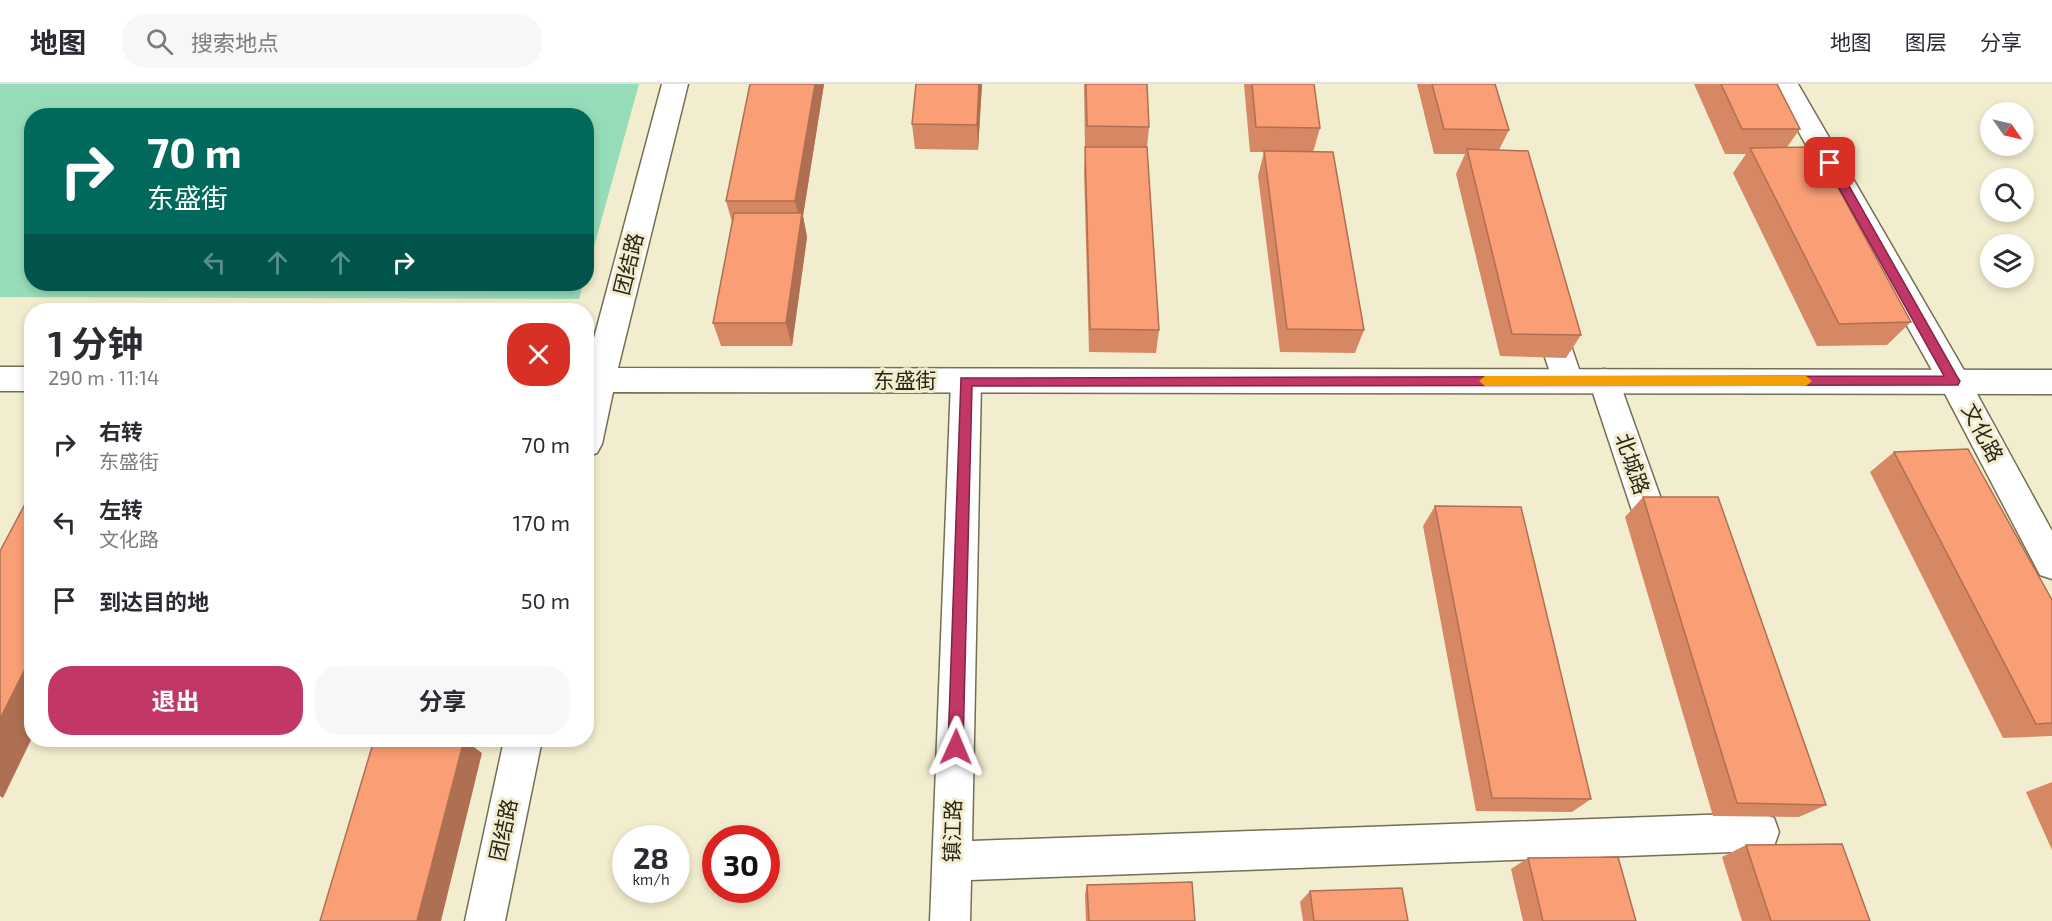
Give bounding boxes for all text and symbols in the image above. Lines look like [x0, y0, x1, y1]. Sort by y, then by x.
search box [122, 14, 542, 68]
text: 地图 [30, 25, 86, 59]
icon: search [143, 25, 176, 58]
text: 搜索地点 [191, 29, 279, 55]
text: 地图 [1830, 29, 1872, 54]
text: 图层 [1905, 29, 1947, 54]
text: 分享 [1980, 29, 2022, 54]
north arrow [1980, 102, 2034, 156]
map controls [1980, 102, 2034, 288]
text: 70 m [147, 126, 242, 176]
icon: right [48, 132, 126, 210]
pin [1804, 137, 1855, 188]
icon: arrive [1813, 146, 1846, 179]
button: search [1980, 168, 2034, 222]
text: 东盛街 [147, 181, 228, 213]
street label: 团结路 [608, 230, 647, 297]
button: layers [1980, 234, 2034, 288]
icon: left [198, 246, 231, 279]
icon: ahead [261, 246, 294, 279]
icon: ahead [324, 246, 357, 279]
icon: right [387, 246, 420, 279]
text: 1 分钟 [48, 321, 143, 364]
button: close [507, 323, 570, 386]
text: 290 m · 11:14 [48, 365, 159, 389]
street label: 东盛街 [874, 367, 937, 392]
street label: 文化路 [1957, 399, 2009, 466]
text: 右转 [99, 418, 143, 444]
icon: right [48, 428, 81, 461]
street label: 北城路 [1611, 430, 1655, 497]
text: 70 m [521, 431, 570, 457]
text: 东盛街 [99, 449, 159, 473]
text: 左转 [99, 496, 143, 522]
icon: left [48, 506, 81, 539]
text: 170 m [513, 509, 570, 535]
text: 文化路 [99, 527, 159, 551]
icon: arrive [48, 584, 81, 617]
text: 50 m [521, 587, 570, 613]
text: 到达目的地 [99, 588, 209, 614]
button: 退出 [48, 666, 303, 735]
button: 分享 [315, 666, 570, 735]
position arrow [924, 715, 988, 779]
street label: 团结路 [484, 796, 521, 863]
street label: 镇江路 [938, 799, 965, 863]
speed limit sign: 30 [702, 825, 780, 903]
text: 28 [633, 839, 669, 875]
text: km/h [632, 870, 670, 888]

